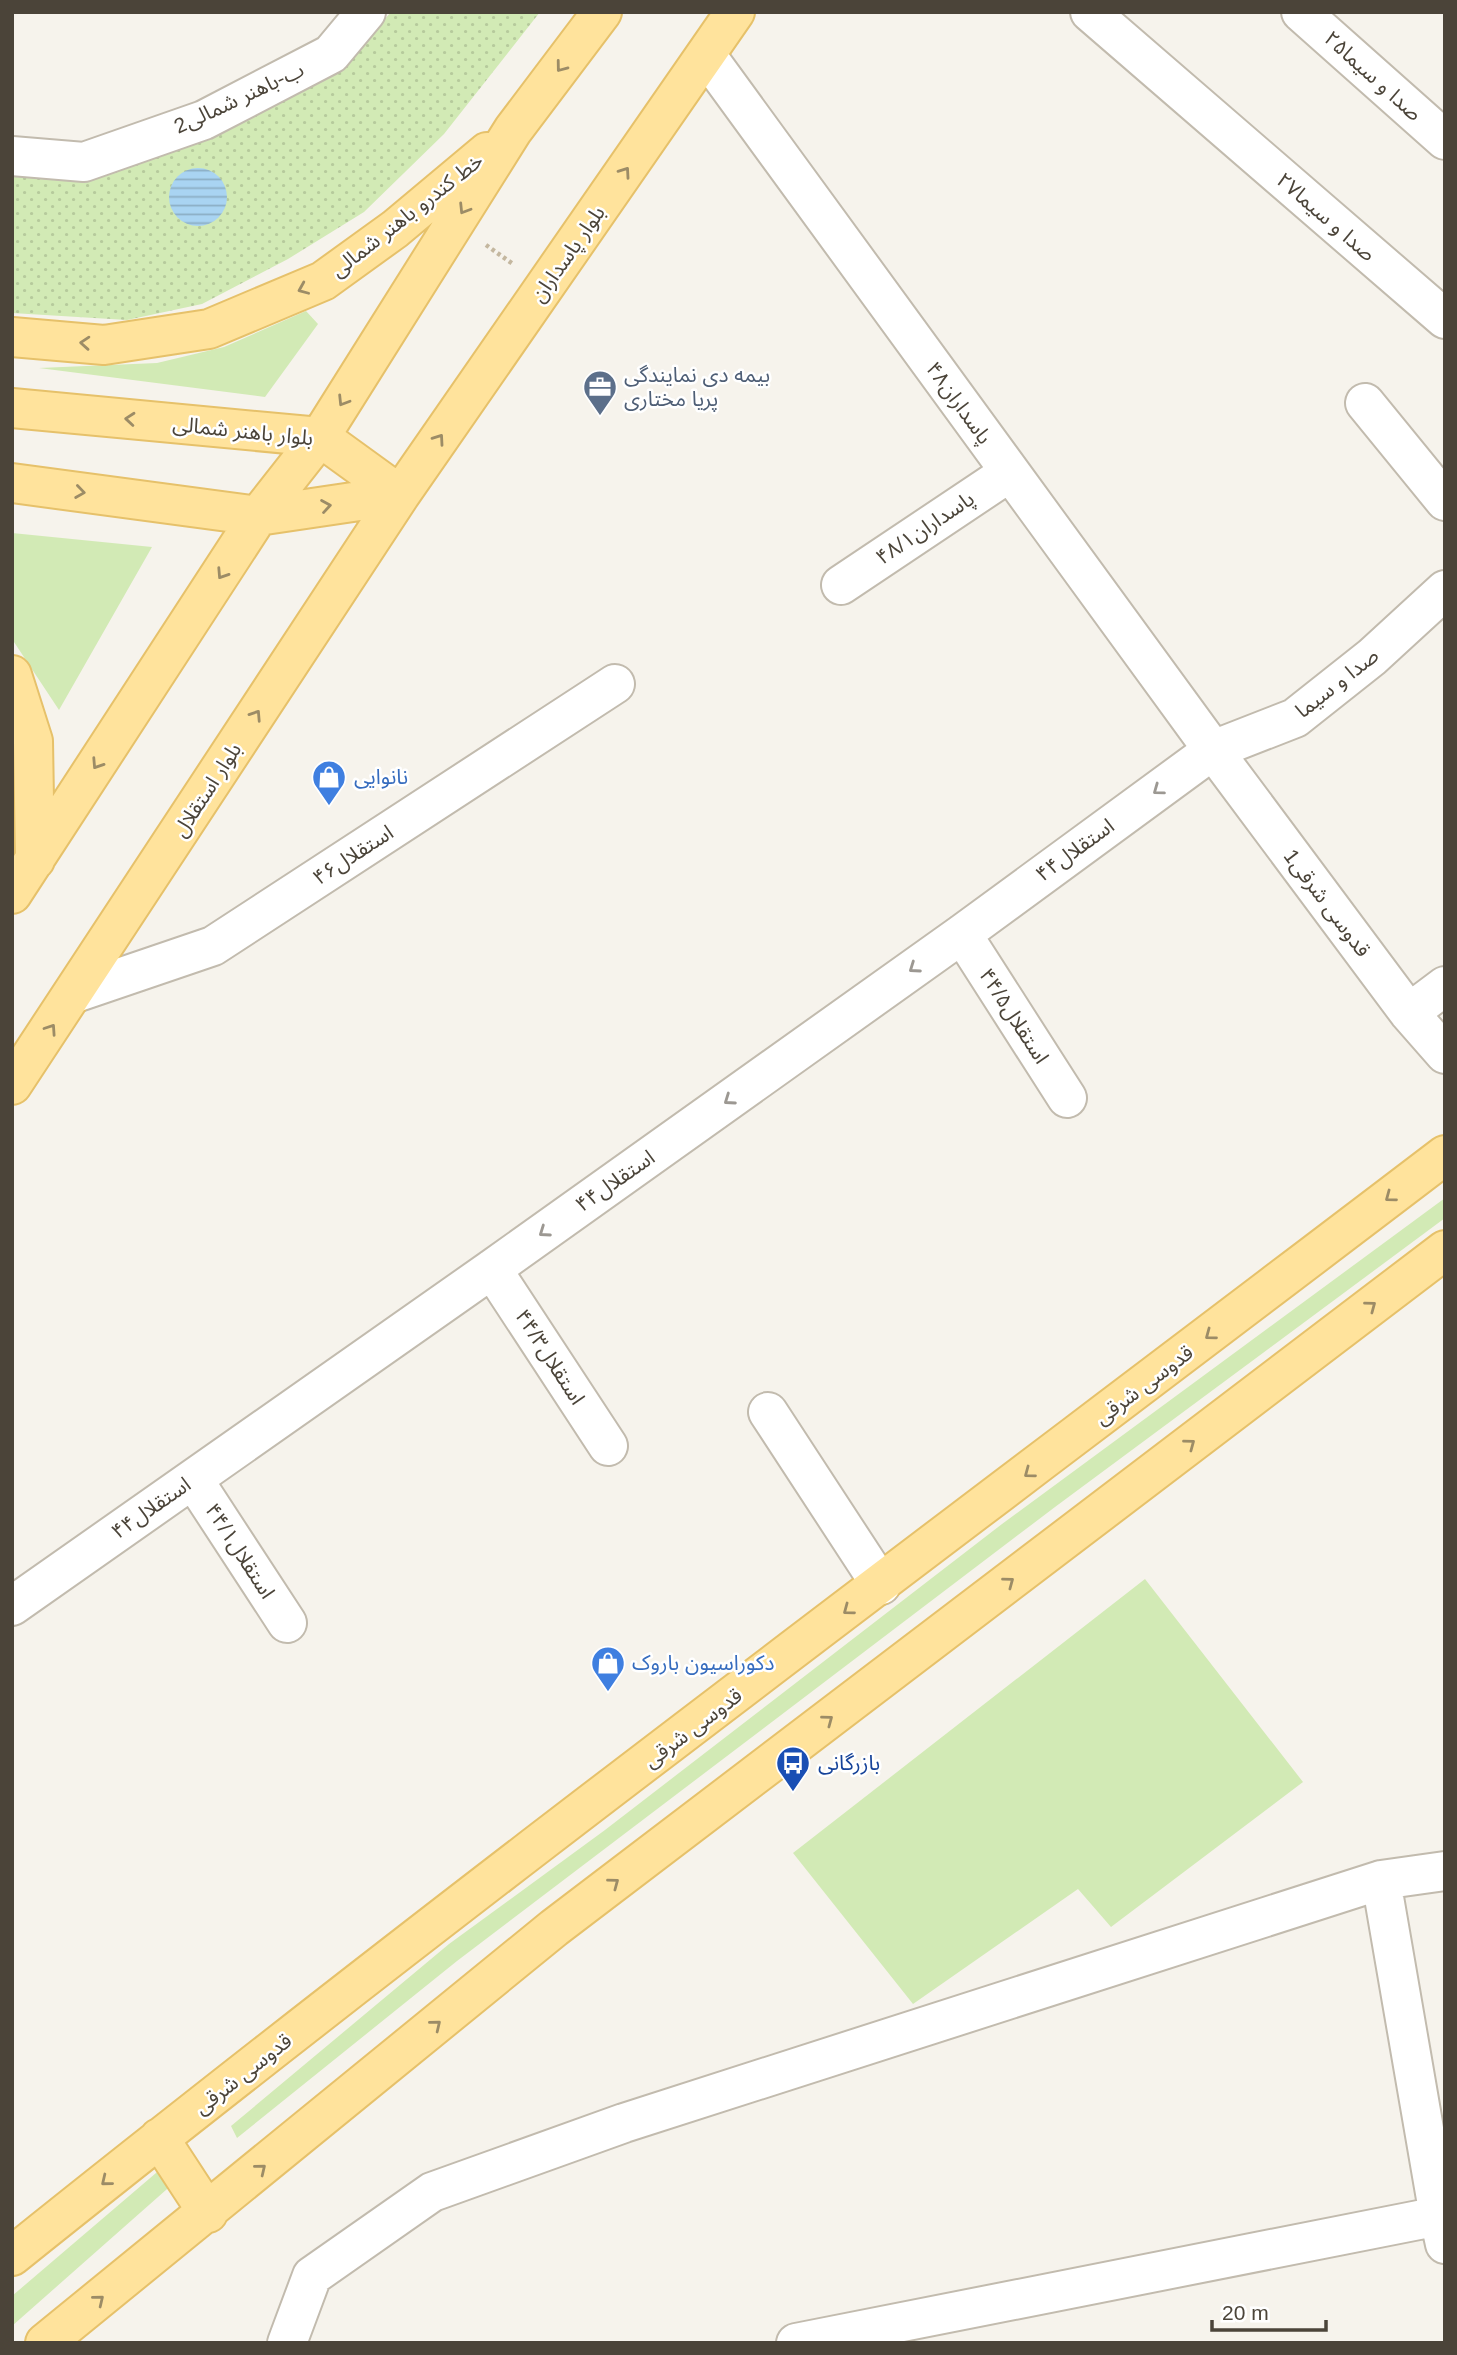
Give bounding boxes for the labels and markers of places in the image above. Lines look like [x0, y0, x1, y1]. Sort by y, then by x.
place label: بیمه دی نمایندگی پریا مختاری [624, 363, 770, 412]
office icon: بیمه دی نمایندگی پریا مختاری [581, 368, 619, 417]
shop icon: نانوایی [310, 758, 348, 807]
place label: نانوایی [354, 765, 408, 789]
shop icon: دکوراسیون باروک [589, 1644, 627, 1693]
place label: دکوراسیون باروک [632, 1651, 774, 1675]
bus stop icon: بازرگانی [774, 1744, 812, 1793]
place label: بازرگانی [818, 1751, 880, 1775]

